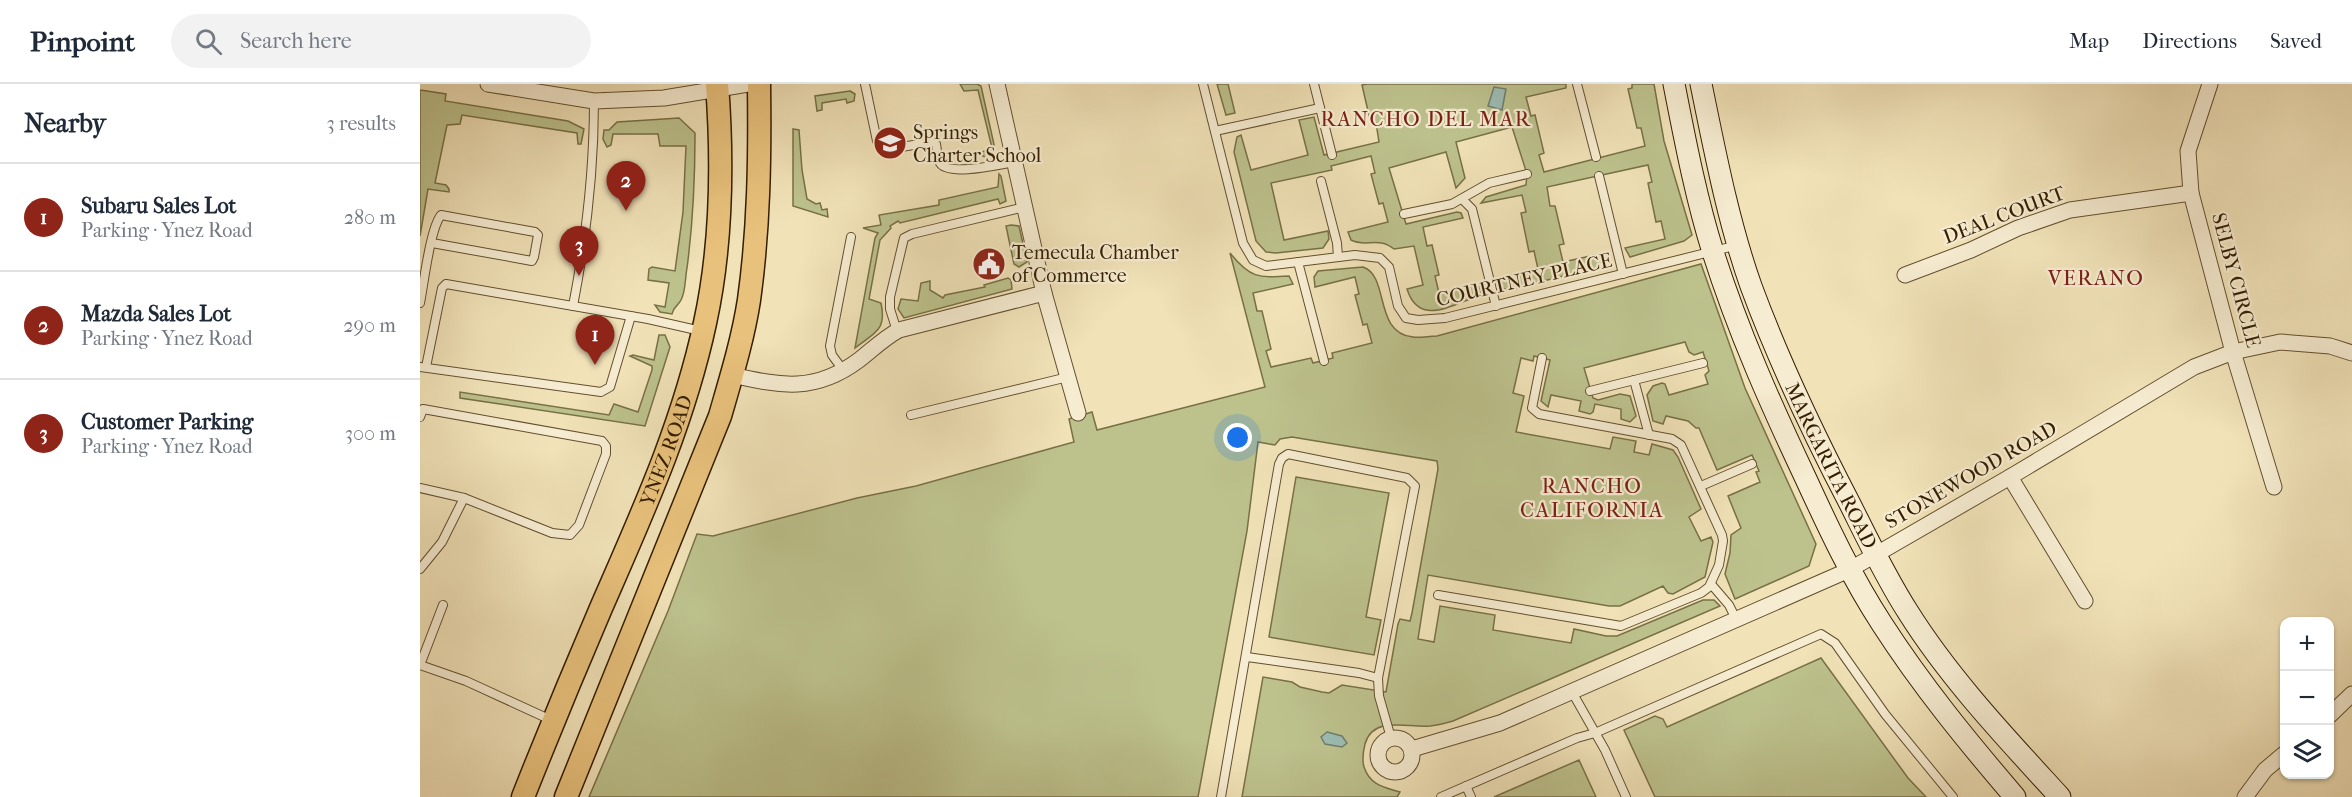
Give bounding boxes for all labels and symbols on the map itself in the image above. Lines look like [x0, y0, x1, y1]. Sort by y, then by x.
district label: RANCHO DEL MAR [1321, 107, 1531, 131]
place label: Springs Charter School [913, 121, 1042, 167]
school or university icon: Springs Charter School [872, 125, 908, 161]
pin: 2 [606, 162, 646, 211]
street label: DEAL COURT [1940, 181, 2069, 249]
street label: SELBY CIRCLE [2207, 210, 2265, 350]
pin: 3 [560, 226, 598, 276]
place label: Temecula Chamber of Commerce [1012, 241, 1179, 287]
public building icon: Temecula Chamber of Commerce [971, 246, 1007, 282]
street label: COURTNEY PLACE [1434, 249, 1614, 311]
district label: VERANO [2047, 266, 2144, 290]
pin: 1 [576, 316, 615, 365]
street label: MARGARITA ROAD [1781, 379, 1882, 552]
street label: YNEZ ROAD [634, 392, 697, 510]
street label: STONEWOOD ROAD [1881, 416, 2061, 534]
your location [1223, 423, 1252, 452]
district label: RANCHO CALIFORNIA [1520, 474, 1664, 522]

